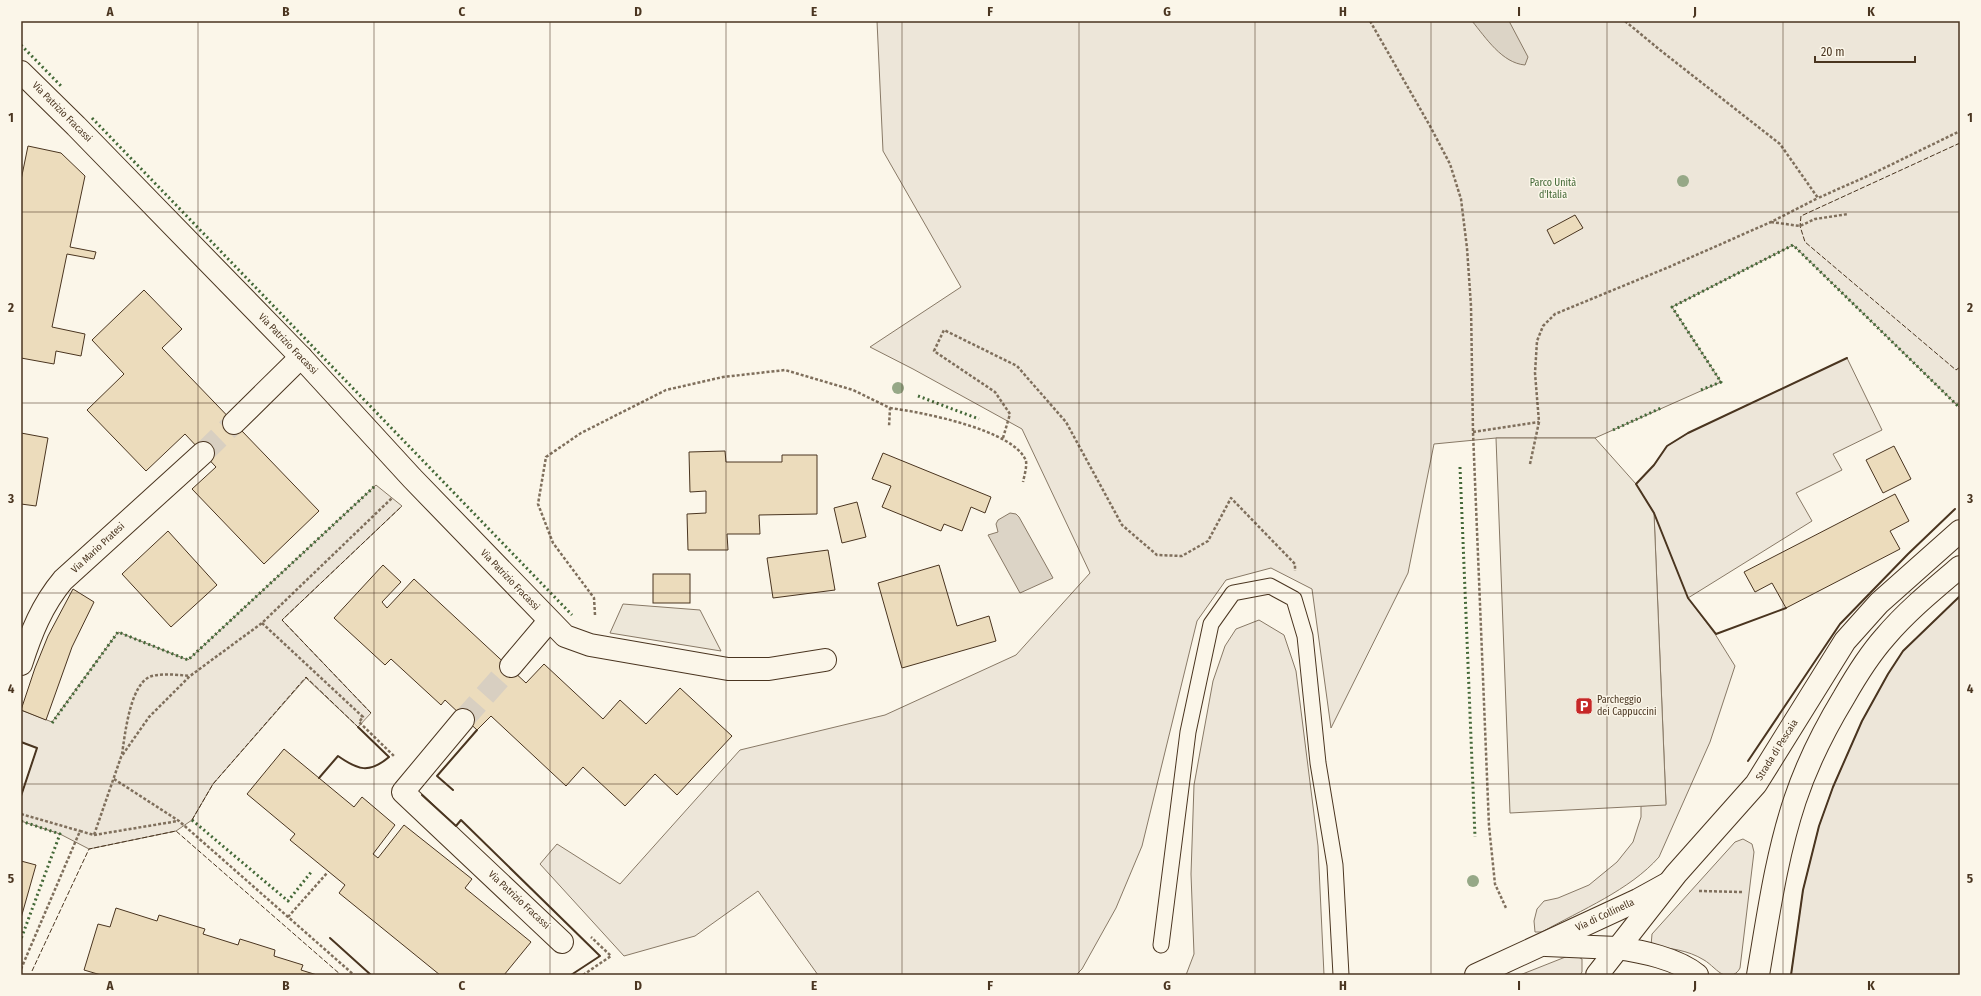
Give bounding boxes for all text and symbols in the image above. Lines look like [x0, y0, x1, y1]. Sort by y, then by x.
text: A [105, 4, 114, 19]
text: B [282, 4, 290, 19]
text: C [459, 4, 466, 19]
text: D [634, 4, 642, 19]
text: E [811, 4, 817, 19]
text: F [987, 4, 993, 19]
text: G [1163, 4, 1171, 19]
text: H [1339, 4, 1347, 19]
text: I [1517, 4, 1521, 19]
text: J [1692, 4, 1697, 19]
text: K [1867, 4, 1875, 19]
scale bar [1815, 38, 1915, 64]
text: 20 m [1821, 45, 1845, 59]
street label: Via Patrizio Fracassi [30, 80, 94, 144]
text: 1 [8, 110, 14, 125]
text: 1 [1967, 110, 1973, 125]
park label: Parco Unità d'Italia [1530, 177, 1576, 201]
text: 2 [7, 300, 14, 315]
text: 2 [1966, 300, 1973, 315]
street label: Via Patrizio Fracassi [256, 311, 320, 377]
text: 3 [7, 491, 14, 506]
text: 3 [1966, 491, 1973, 506]
street label: Via Mario Pratesi [69, 520, 127, 576]
street label: Via Patrizio Fracassi [478, 547, 542, 613]
text: 4 [8, 681, 15, 696]
text: 4 [1967, 681, 1974, 696]
place label: Parcheggio dei Cappuccini [1597, 694, 1657, 718]
parking icon: Parcheggio dei Cappuccini [1574, 696, 1594, 716]
street label: Strada di Pescaia [1753, 717, 1801, 783]
street label: Via Patrizio Fracassi [486, 868, 552, 932]
text: 5 [8, 871, 14, 886]
text: 5 [1967, 871, 1973, 886]
street label: Via di Collinella [1574, 896, 1636, 934]
text: A [105, 978, 114, 993]
text: B [282, 978, 290, 993]
text: C [459, 978, 466, 993]
text: D [634, 978, 642, 993]
text: E [811, 978, 817, 993]
text: F [987, 978, 993, 993]
text: G [1163, 978, 1171, 993]
text: H [1339, 978, 1347, 993]
text: I [1517, 978, 1521, 993]
text: J [1692, 978, 1697, 993]
text: K [1867, 978, 1875, 993]

